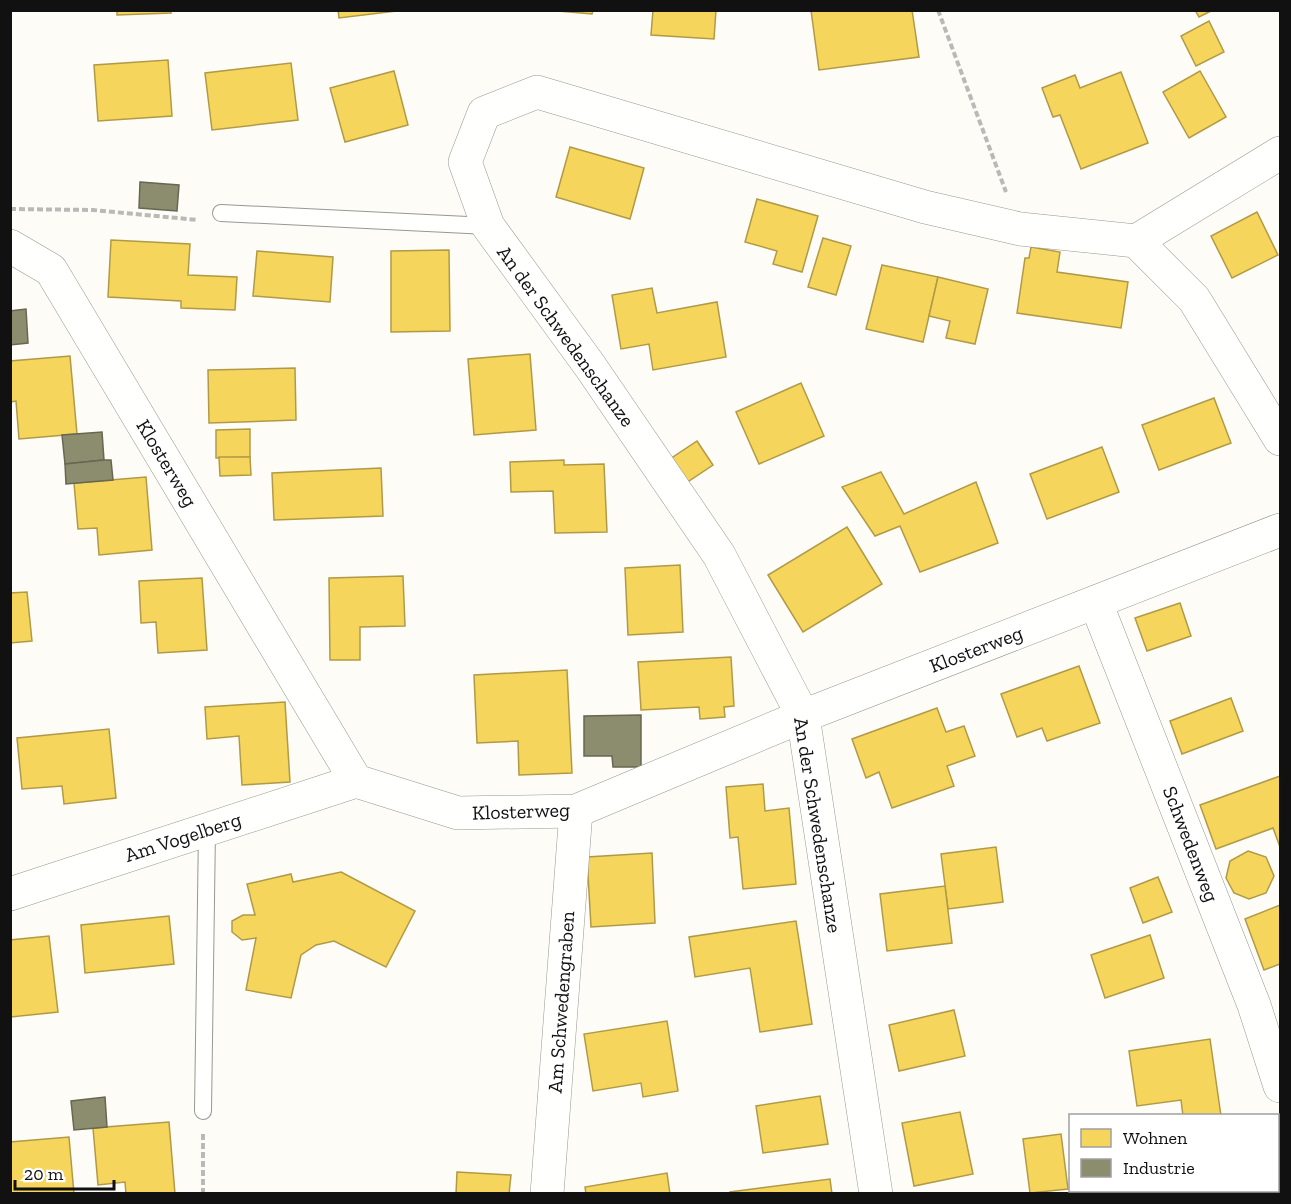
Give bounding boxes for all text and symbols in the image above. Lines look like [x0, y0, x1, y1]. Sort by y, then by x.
street label: An der Schwedenschanze [492, 241, 640, 431]
street label: Klosterweg [132, 415, 203, 511]
street label: Klosterweg [926, 620, 1026, 678]
street label: An der Schwedenschanze [789, 715, 847, 935]
street label: Schwedenweg [1158, 783, 1224, 905]
street label: Klosterweg [472, 797, 570, 825]
street label: Am Vogelberg [122, 807, 244, 867]
street label: Am Schwedengraben [543, 910, 579, 1094]
legend [1069, 1114, 1279, 1192]
text: Wohnen [1123, 1127, 1188, 1149]
scale bar [15, 1153, 114, 1191]
text: Industrie [1123, 1157, 1195, 1179]
text: 20 m [24, 1163, 64, 1185]

